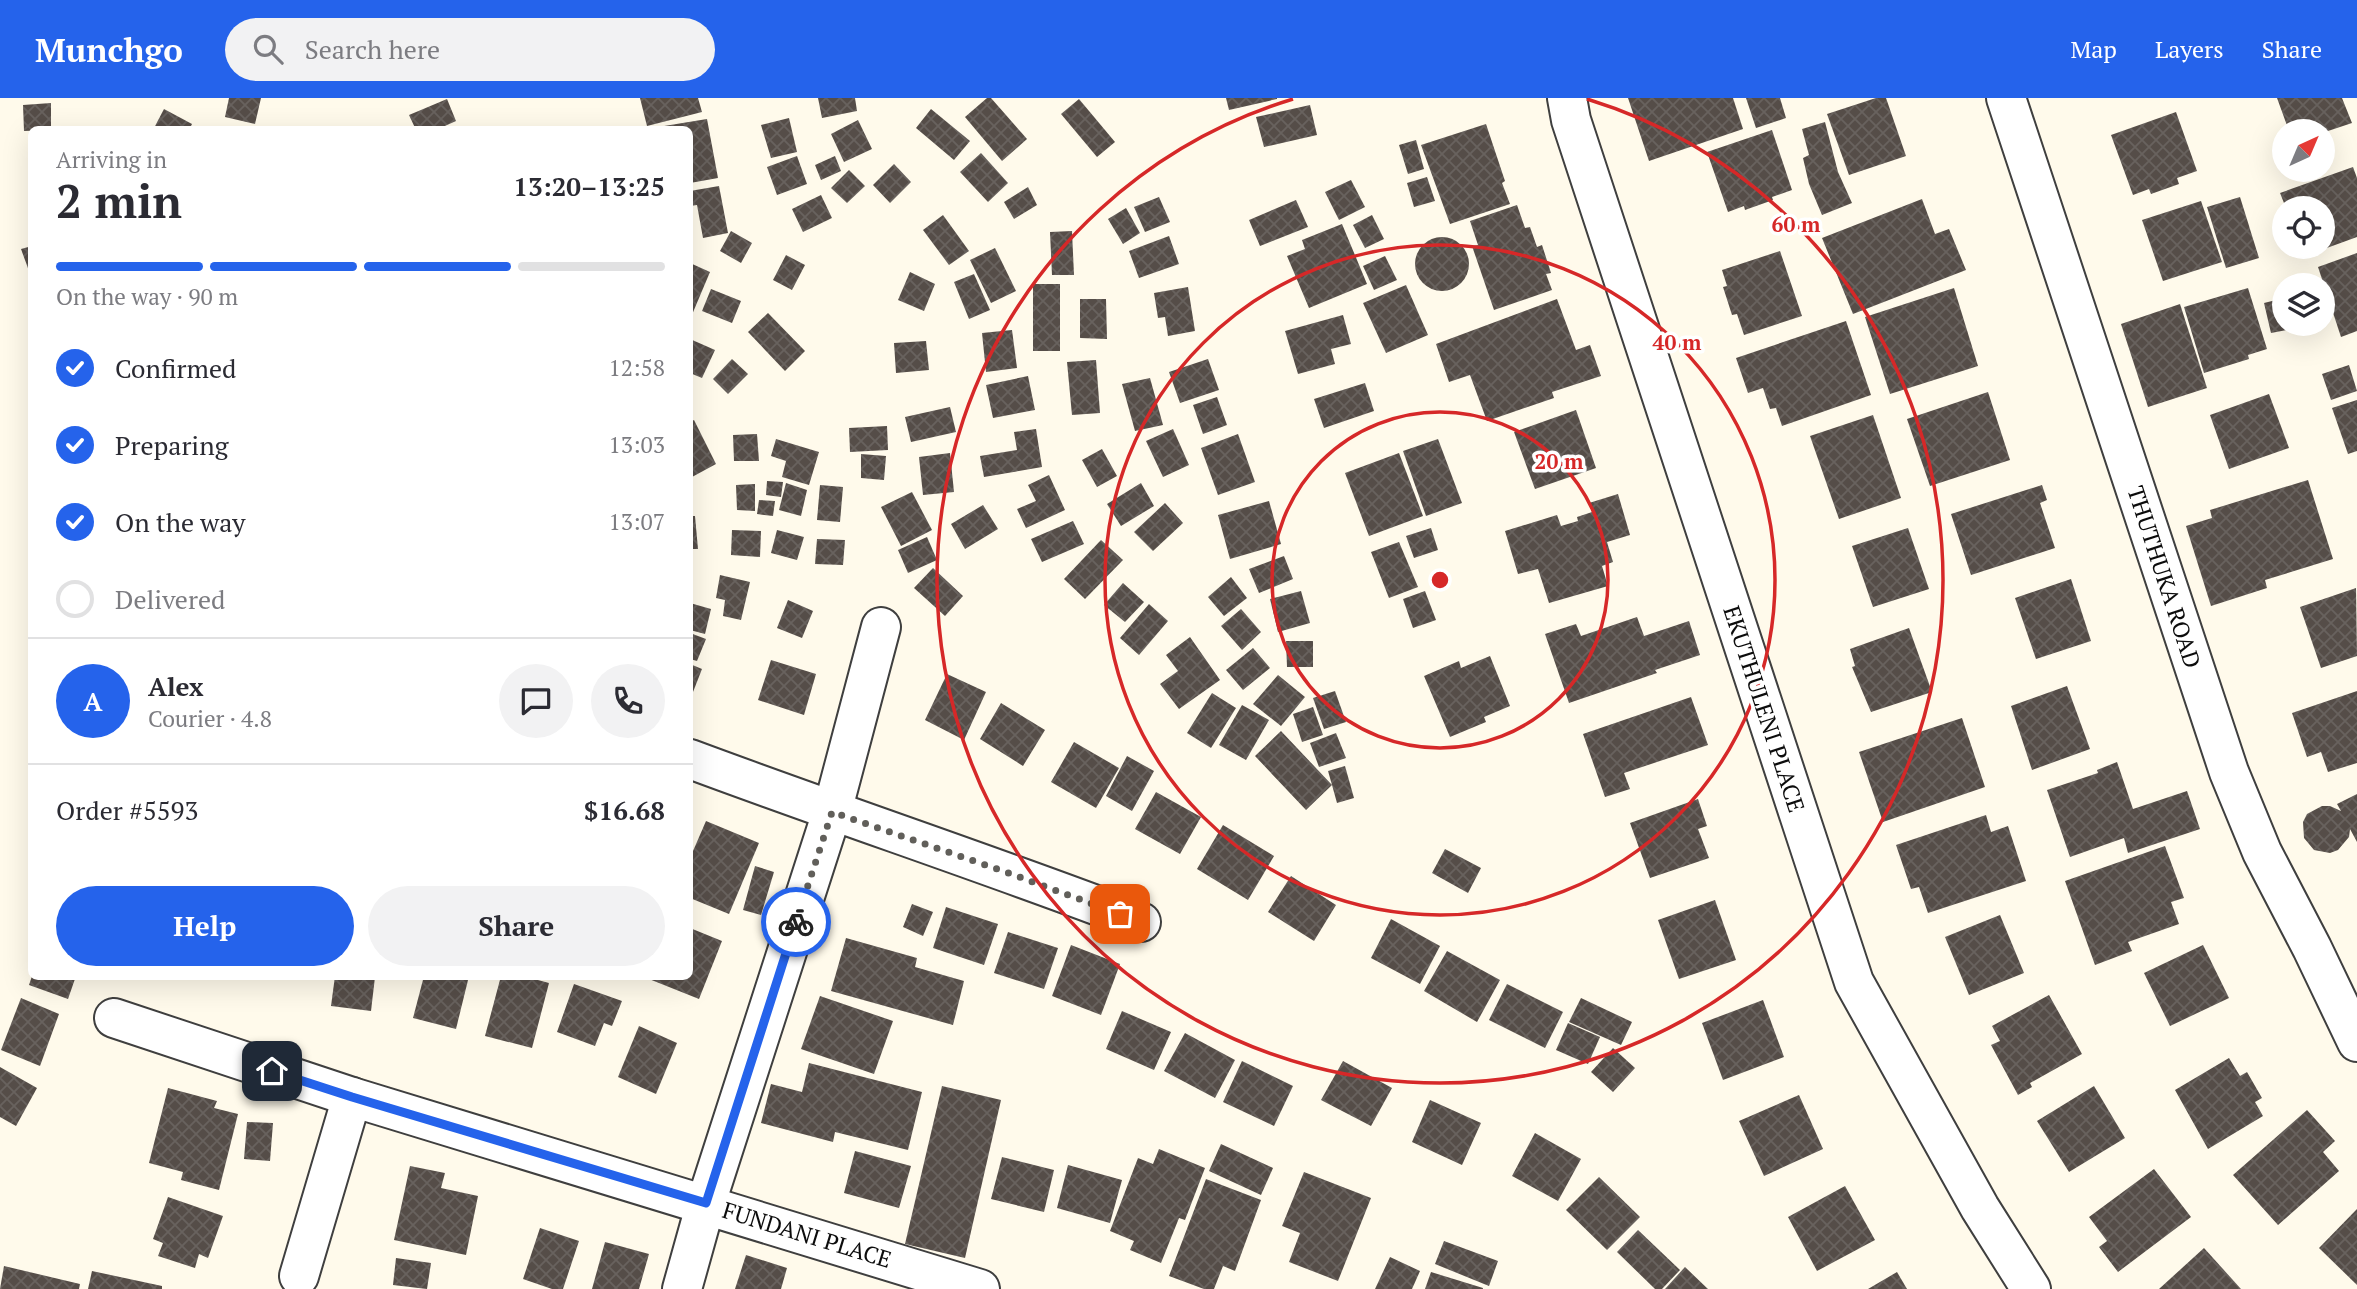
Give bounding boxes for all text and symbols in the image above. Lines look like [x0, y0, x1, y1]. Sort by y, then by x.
search box [225, 18, 715, 81]
text: Munchgo [35, 28, 183, 71]
icon: search [249, 30, 287, 68]
text: Search here [305, 32, 440, 66]
text: Map [2070, 33, 2117, 65]
text: Layers [2155, 33, 2224, 65]
text: Share [2262, 33, 2322, 65]
north arrow [2272, 119, 2334, 182]
map controls [2272, 119, 2335, 336]
text: Arriving in [56, 144, 167, 175]
text: 13:20–13:25 [513, 169, 665, 203]
text: 2 min [56, 170, 182, 231]
button: locate [2272, 196, 2335, 259]
text: 60 m [1772, 210, 1821, 238]
button: layers [2272, 273, 2335, 336]
text: On the way · 90 m [56, 281, 238, 312]
text: 40 m [1653, 328, 1702, 356]
icon: check [56, 349, 94, 387]
text: Confirmed [115, 351, 236, 385]
text: 12:58 [608, 352, 665, 383]
icon: check [56, 426, 94, 464]
text: Preparing [115, 428, 228, 462]
text: 13:03 [608, 429, 665, 460]
text: 20 m [1535, 447, 1584, 475]
street label: THUTHUKA ROAD [2120, 482, 2209, 672]
icon: check [56, 503, 94, 541]
text: On the way [115, 505, 246, 539]
text: 13:07 [608, 506, 665, 537]
centre of rings [1428, 568, 1452, 592]
text: Delivered [115, 582, 225, 616]
street label: EKUTHULENI PLACE [1716, 601, 1813, 816]
button: chat [499, 664, 573, 738]
button: phone [591, 664, 665, 738]
text: Alex [148, 669, 204, 703]
text: A [84, 684, 102, 718]
text: Courier · 4.8 [148, 703, 272, 734]
text: Order #5593 [56, 793, 198, 827]
text: $16.68 [584, 793, 665, 827]
pin [1090, 884, 1150, 944]
button: Help [56, 886, 354, 966]
button: Share [368, 886, 665, 966]
courier [761, 887, 831, 957]
icon: bag [1101, 895, 1139, 933]
icon: bike [777, 903, 815, 941]
pin [242, 1041, 302, 1101]
icon: home [253, 1052, 291, 1090]
street label: FUNDANI PLACE [719, 1194, 895, 1275]

